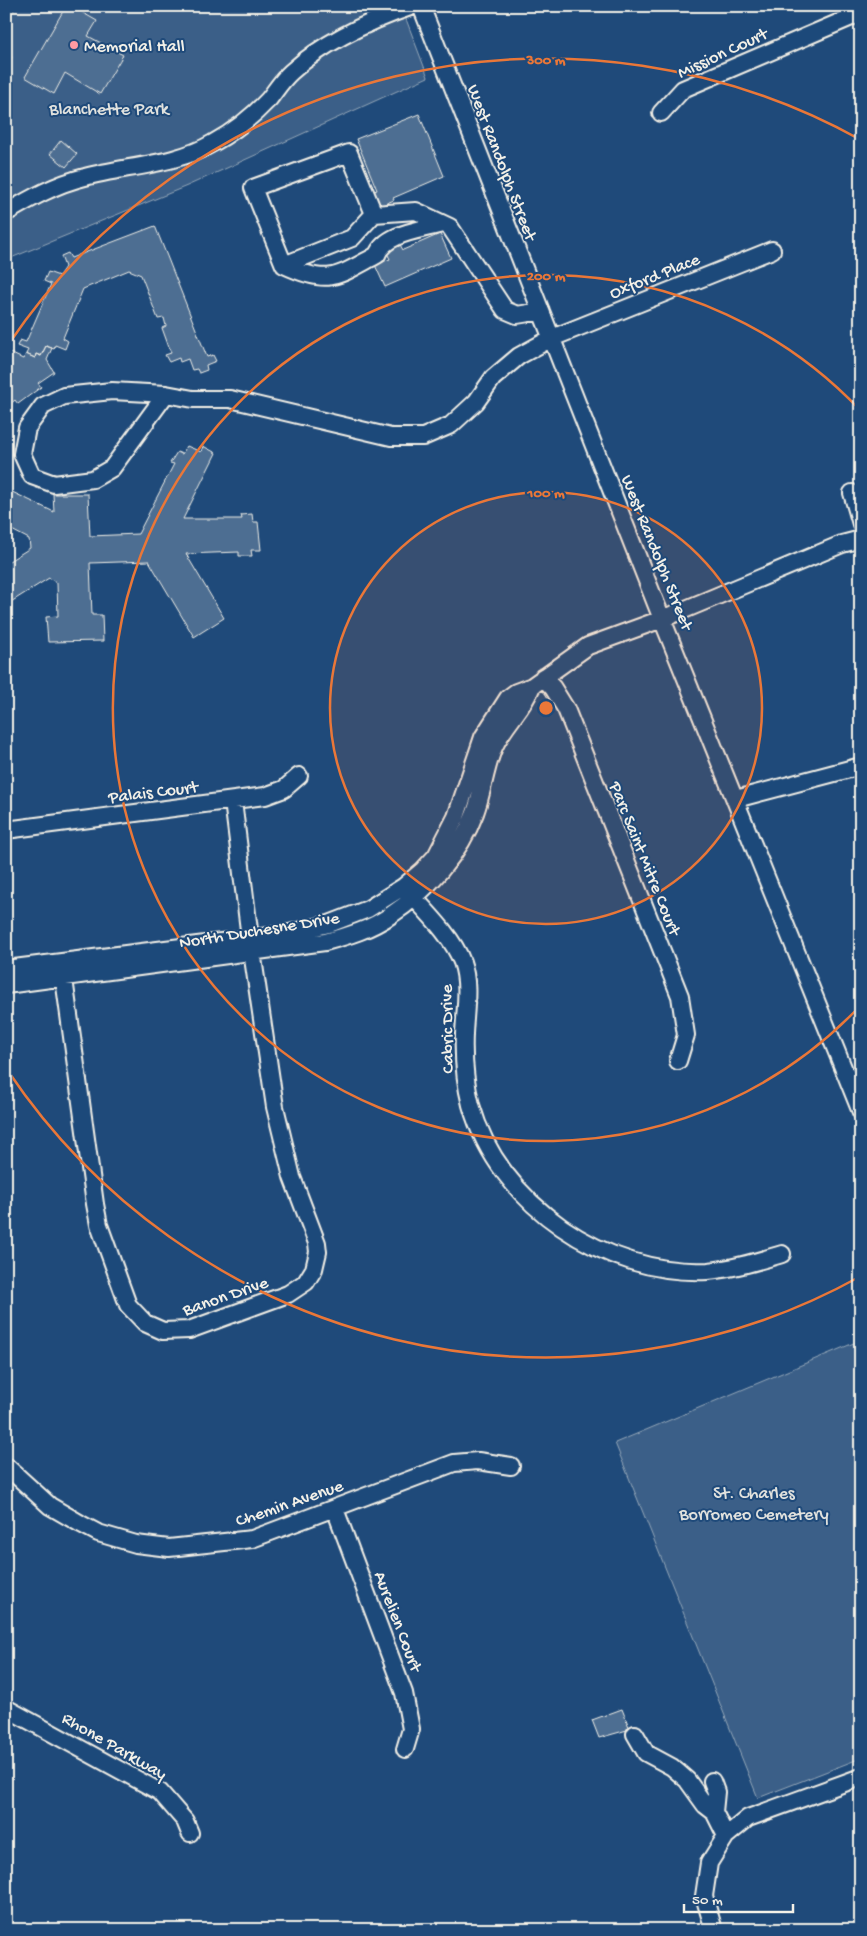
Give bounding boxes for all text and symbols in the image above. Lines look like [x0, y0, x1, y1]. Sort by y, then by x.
street label: Mission Court [675, 24, 773, 84]
place label: Memorial Hall [84, 37, 185, 58]
marker: Memorial Hall [68, 39, 80, 51]
text: 300 m [525, 52, 566, 70]
street label: West Randolph Street [461, 82, 541, 245]
park label: Blanchette Park [48, 100, 171, 121]
street label: Oxford Place [607, 249, 704, 305]
text: 200 m [527, 268, 566, 286]
street label: West Randolph Street [615, 472, 697, 635]
text: 100 m [526, 485, 565, 503]
centre of rings [537, 699, 555, 717]
street label: Palais Court [106, 777, 201, 810]
street label: Parc Saint Mitre Court [603, 778, 685, 940]
street label: North Duchesne Drive [178, 908, 342, 955]
street label: Cabric Drive [437, 984, 460, 1074]
street label: Banon Drive [179, 1273, 272, 1322]
street label: Chemin Avenue [233, 1476, 347, 1533]
park label: St. Charles Borromeo Cemetery [678, 1484, 829, 1526]
street label: Aurelien Court [368, 1569, 426, 1677]
street label: Rhone Parkway [58, 1709, 170, 1786]
scale bar [684, 1881, 793, 1913]
text: 50 m [692, 1892, 723, 1910]

